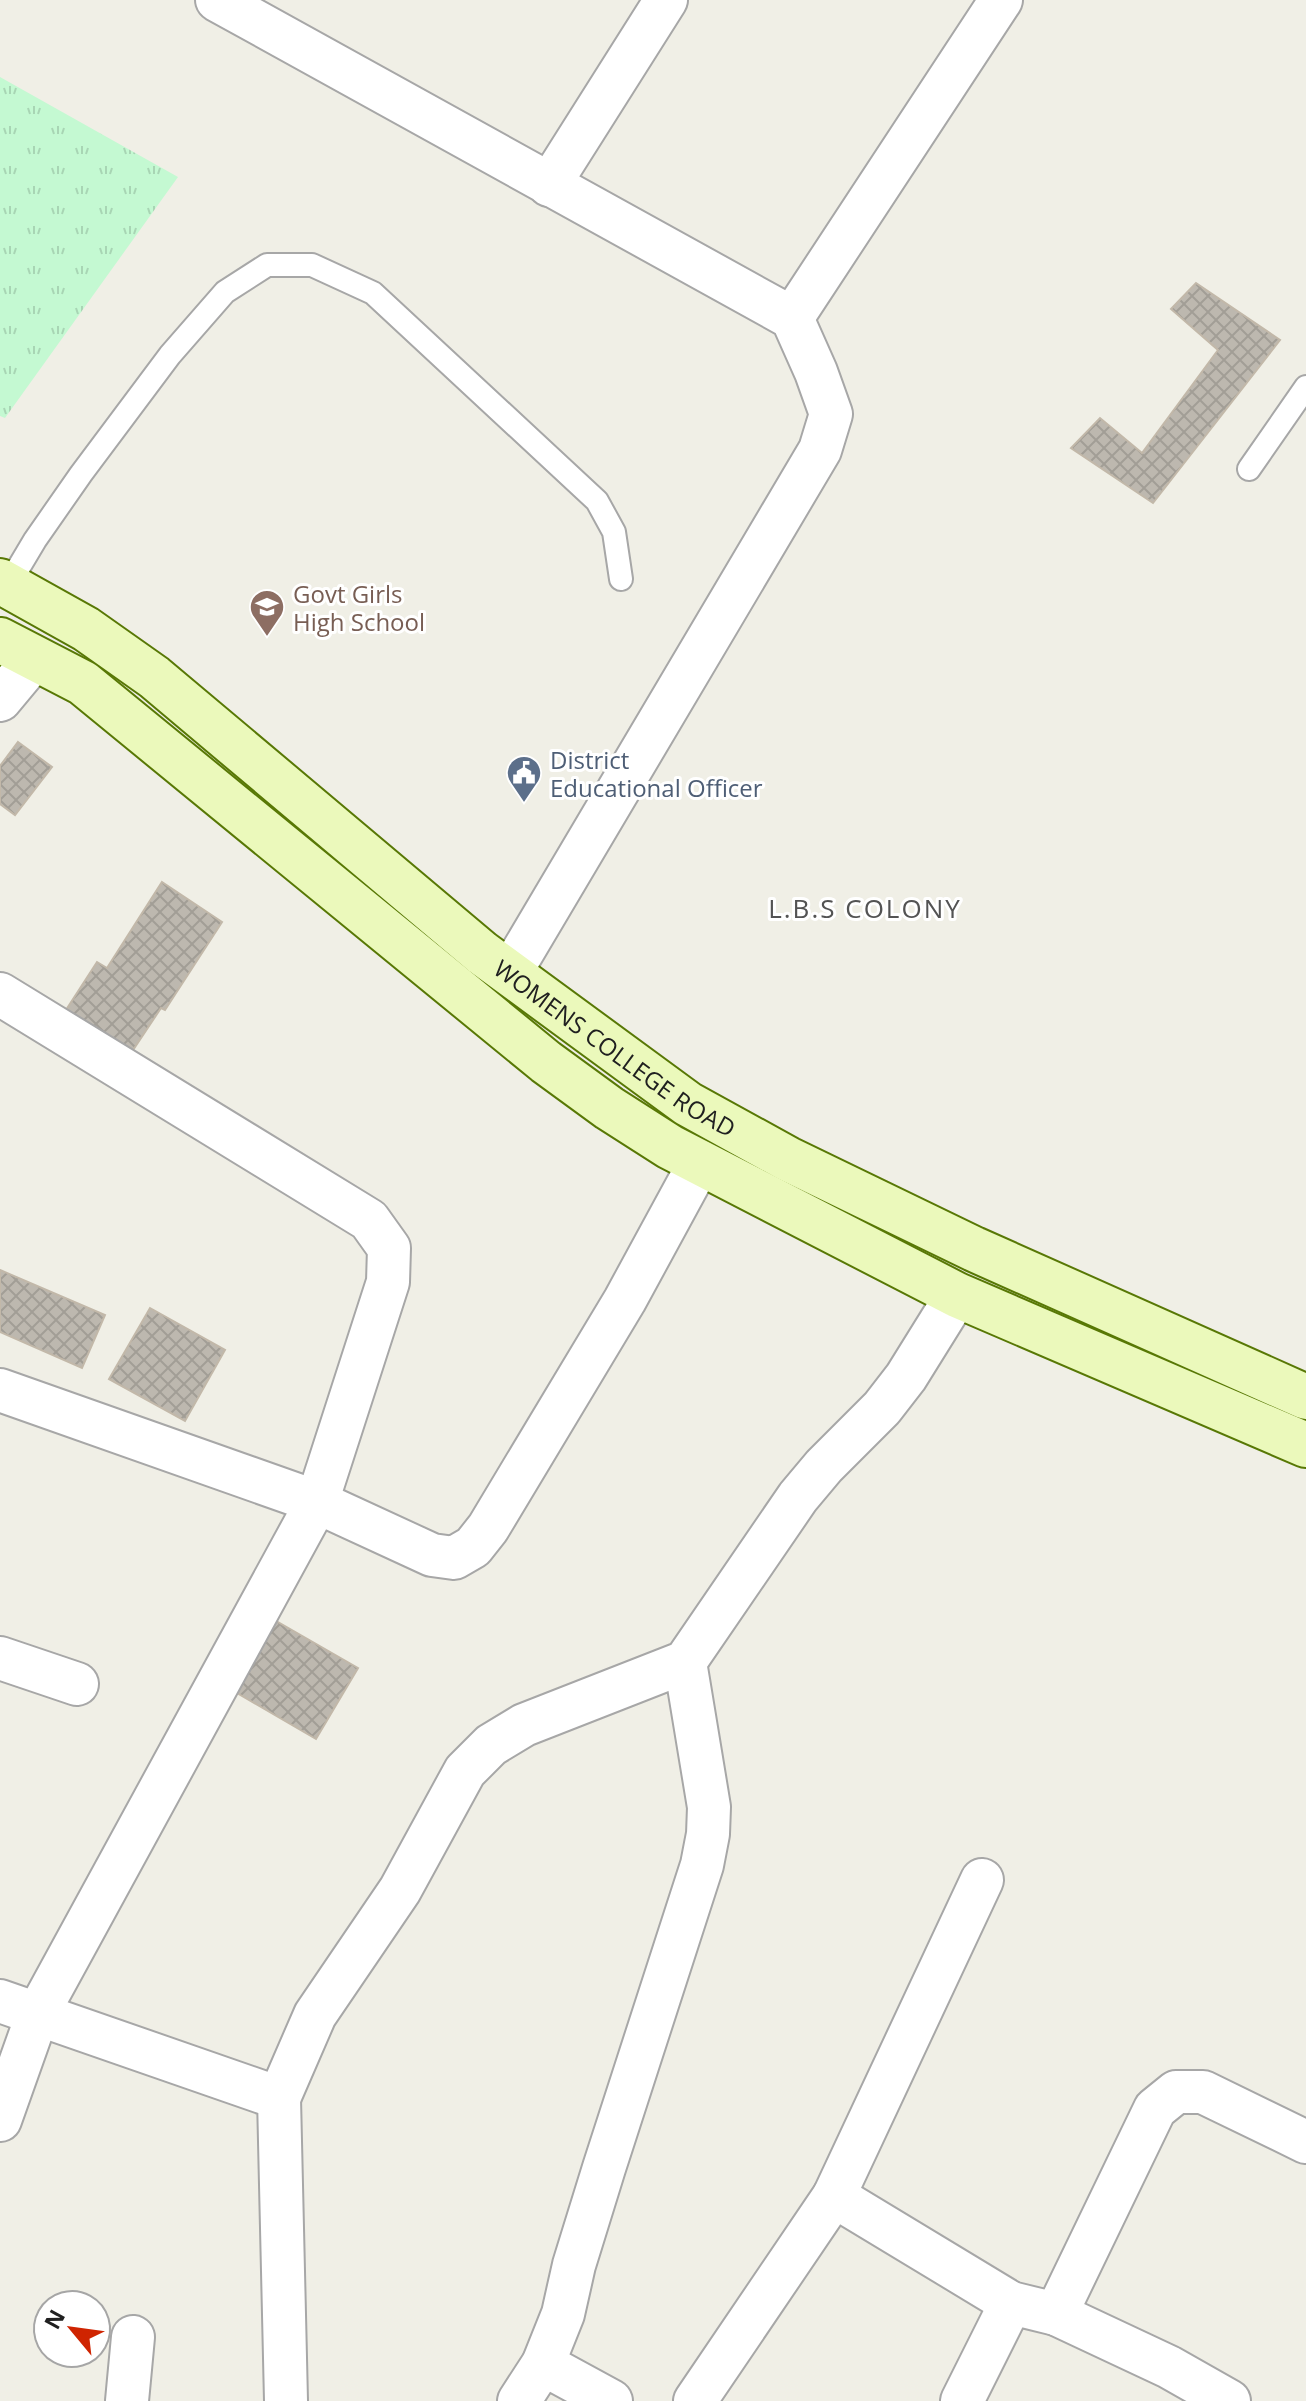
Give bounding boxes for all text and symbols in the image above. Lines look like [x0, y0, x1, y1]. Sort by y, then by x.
place label: Govt Girls High School [293, 577, 425, 638]
school or university icon: Govt Girls High School [248, 588, 286, 638]
place label: District Educational Officer [550, 743, 763, 804]
public building icon: District Educational Officer [505, 754, 543, 804]
district label: L.B.S COLONY [768, 890, 962, 926]
street label: WOMENS COLLEGE ROAD [488, 951, 742, 1144]
north arrow [32, 2289, 112, 2369]
text: N [36, 2304, 71, 2334]

